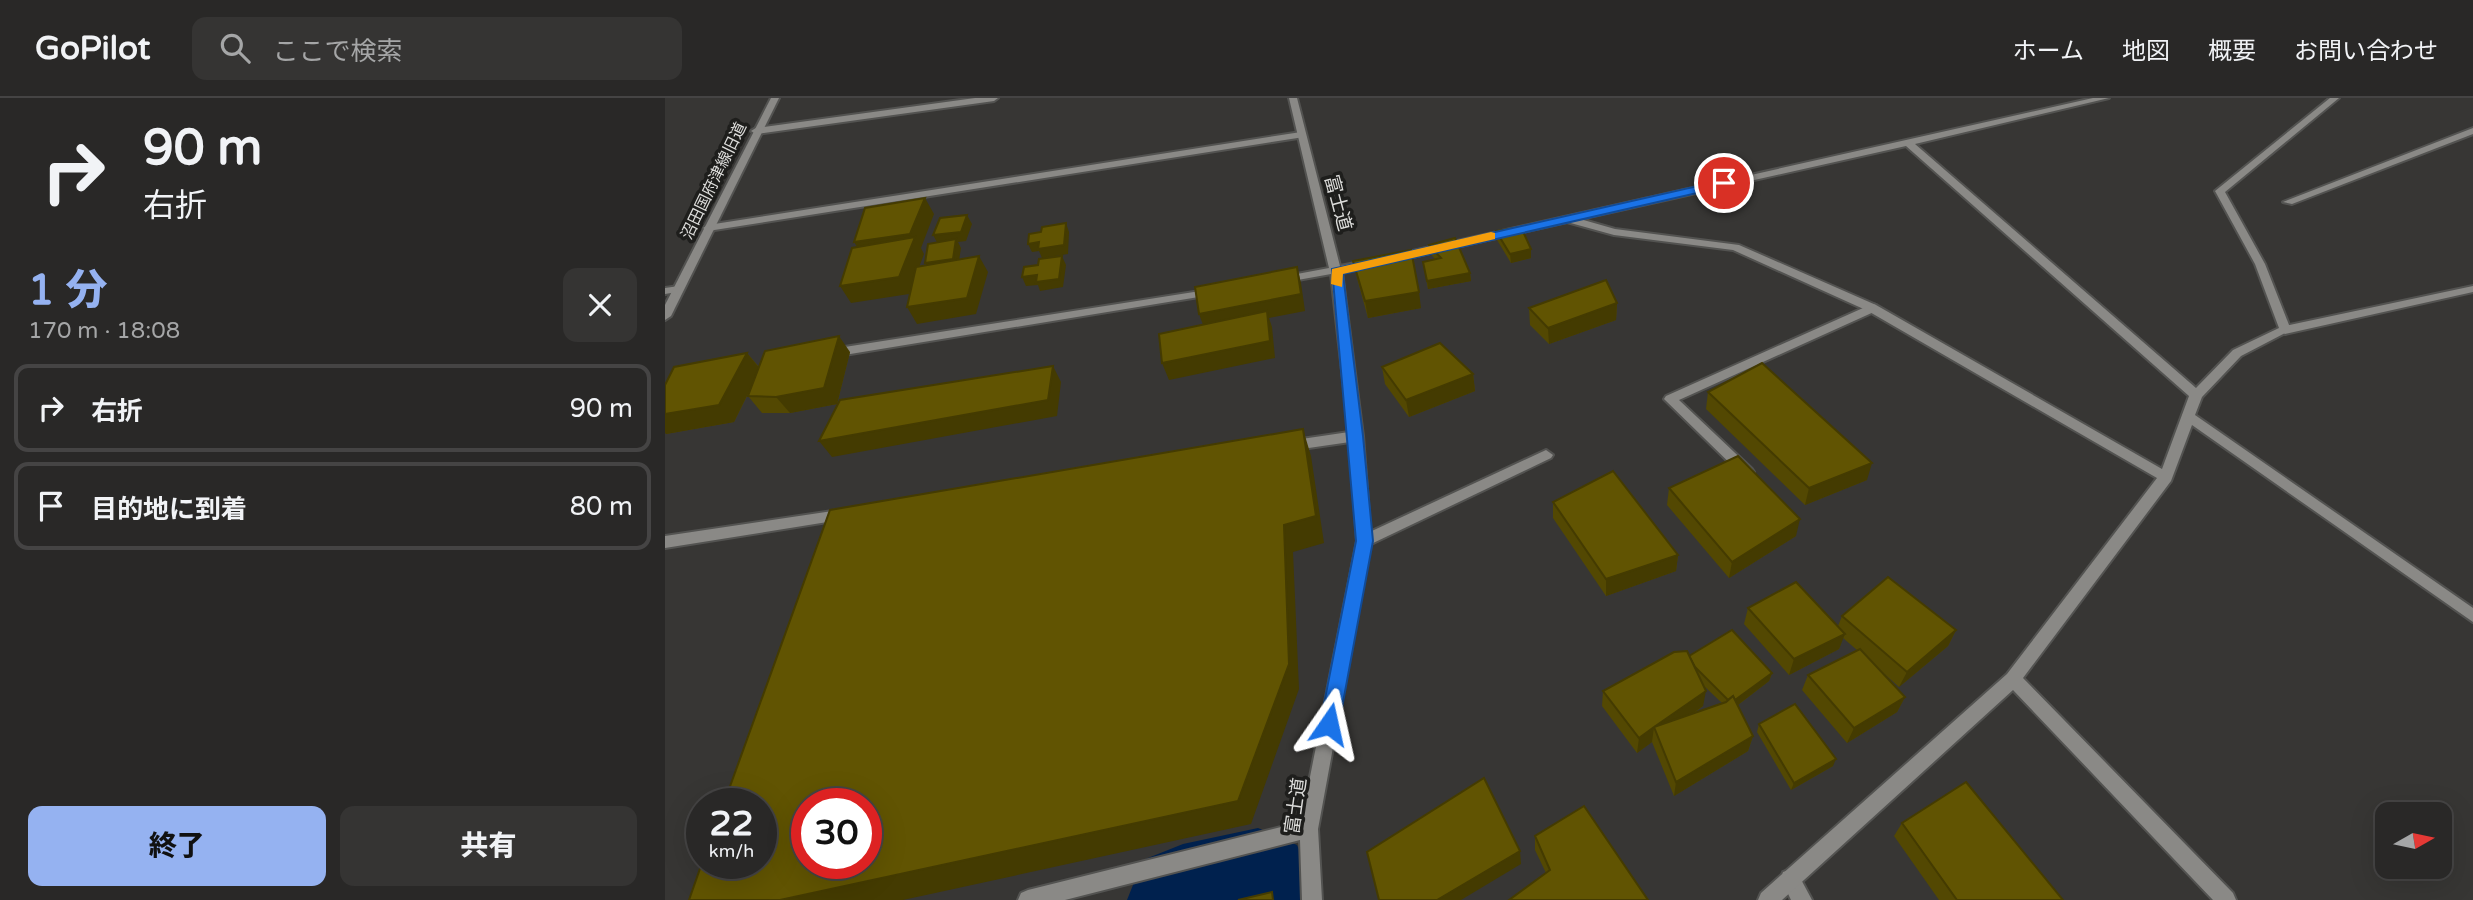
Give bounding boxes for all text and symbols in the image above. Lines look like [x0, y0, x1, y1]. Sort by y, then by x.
search box [192, 17, 682, 80]
text: GoPilot [35, 29, 150, 68]
icon: search [216, 29, 254, 67]
text: ここで検索 [272, 36, 402, 67]
text: ホーム [2013, 37, 2084, 66]
text: 地図 [2122, 37, 2170, 66]
text: 概要 [2208, 37, 2256, 66]
text: お問い合わせ [2294, 37, 2438, 66]
text: 90 m [143, 119, 262, 178]
street label: 沼田国府津線旧道 [677, 119, 751, 243]
icon: right [28, 126, 119, 217]
pin [1694, 153, 1754, 213]
icon: arrive [1705, 164, 1743, 202]
street label: 富士道 [1320, 173, 1356, 233]
text: 右折 [143, 187, 207, 225]
text: 1 分 [28, 265, 107, 316]
button: close [563, 268, 637, 342]
text: 170 m · 18:08 [28, 317, 180, 345]
icon: right [32, 389, 70, 427]
text: 90 m [570, 393, 633, 424]
text: 右折 [91, 396, 143, 427]
icon: arrive [32, 487, 70, 525]
text: 80 m [570, 491, 633, 522]
text: 目的地に到着 [91, 494, 247, 525]
position arrow [1292, 687, 1366, 761]
street label: 富士道 [1281, 776, 1311, 836]
speed limit sign: 30 [791, 788, 882, 879]
north arrow [2375, 802, 2452, 878]
map controls [2375, 802, 2452, 879]
text: 22 [710, 803, 753, 845]
button: 終了 [28, 806, 326, 886]
button: 共有 [340, 806, 637, 886]
text: km/h [709, 840, 754, 862]

